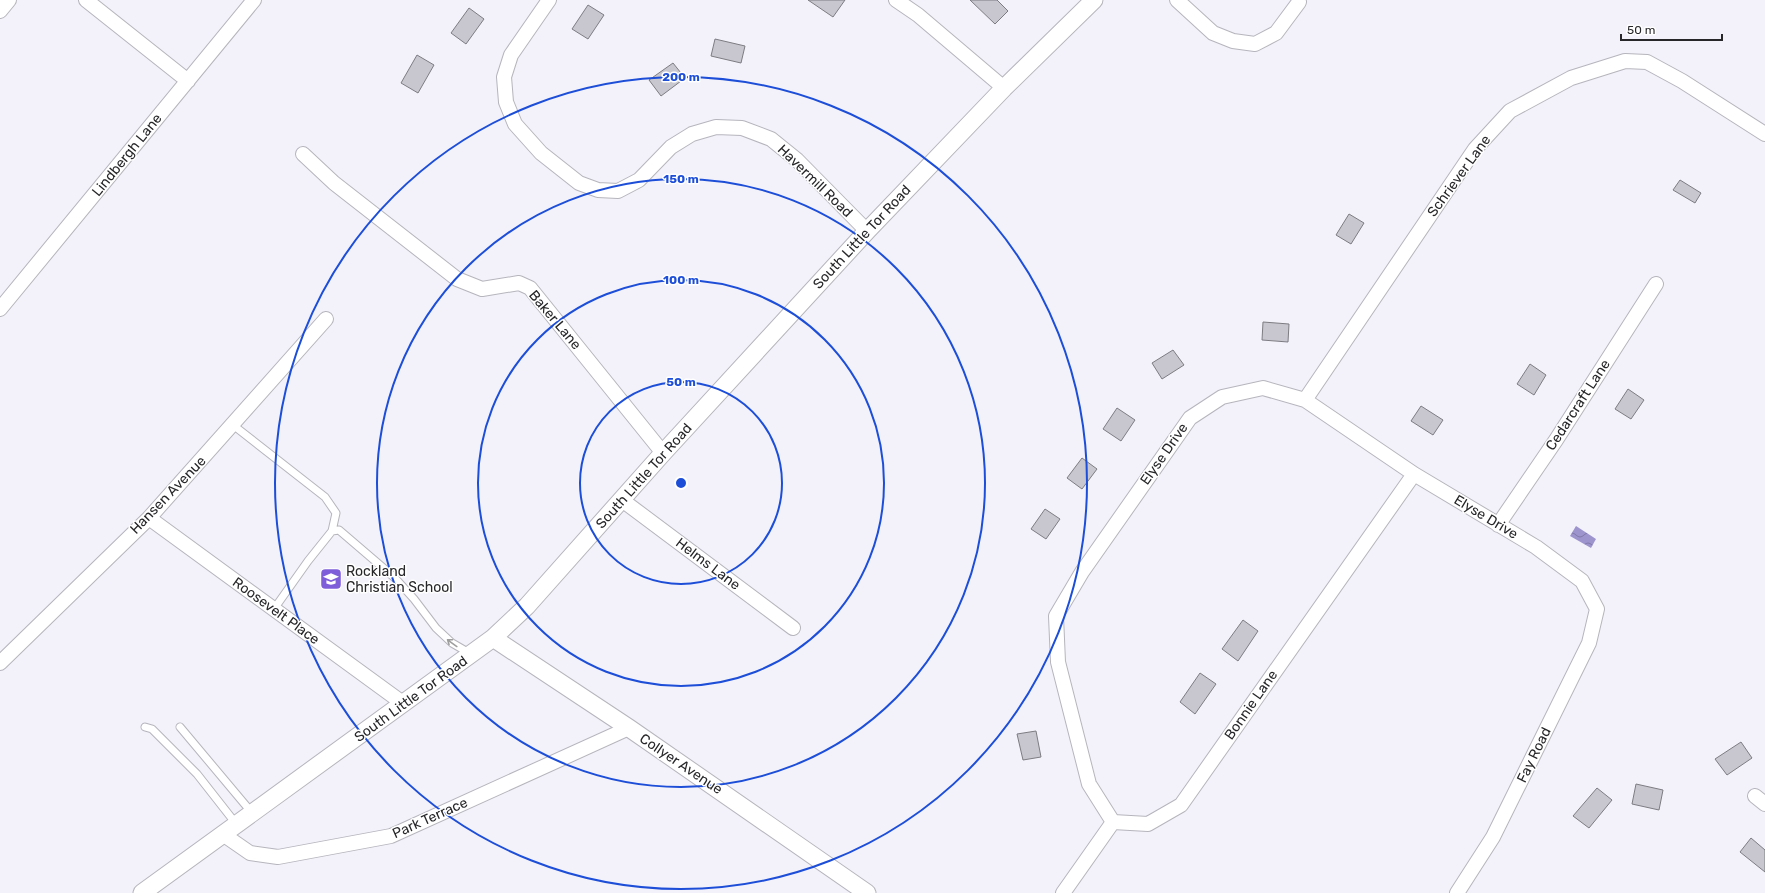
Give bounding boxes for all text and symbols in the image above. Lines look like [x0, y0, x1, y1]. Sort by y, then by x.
scale bar [1621, 16, 1722, 42]
text: 50 m [1627, 23, 1655, 37]
text: 200 m [662, 70, 700, 84]
street label: Lindbergh Lane [88, 110, 166, 200]
street label: Schriever Lane [1424, 132, 1494, 220]
street label: Havermill Road [774, 141, 856, 221]
text: 150 m [663, 172, 699, 186]
street label: South Little Tor Road [810, 182, 914, 292]
text: 100 m [663, 273, 699, 287]
street label: Baker Lane [525, 287, 585, 353]
street label: Cedarcraft Lane [1542, 356, 1614, 454]
text: 50 m [666, 375, 696, 389]
street label: South Little Tor Road [592, 420, 696, 532]
street label: Elyse Drive [1137, 420, 1192, 488]
street label: Hansen Avenue [127, 452, 210, 538]
centre of rings [674, 476, 688, 490]
street label: Elyse Drive [1451, 491, 1521, 543]
street label: Helms Lane [672, 534, 744, 594]
place label: Rockland Christian School [346, 563, 453, 596]
school or university icon: Rockland Christian School [318, 566, 344, 592]
street label: Roosevelt Place [229, 574, 323, 648]
one-way arrow [447, 638, 458, 647]
street label: South Little Tor Road [351, 652, 471, 746]
street label: Bonnie Lane [1221, 667, 1281, 743]
street label: Fay Road [1513, 725, 1555, 785]
street label: Collyer Avenue [636, 730, 726, 798]
street label: Park Terrace [390, 794, 470, 842]

